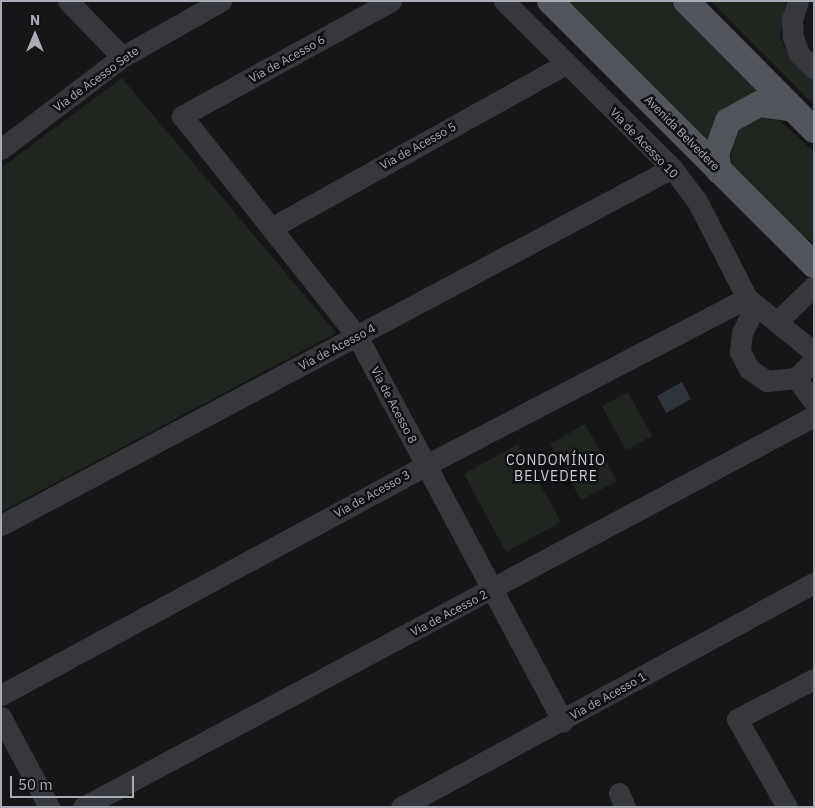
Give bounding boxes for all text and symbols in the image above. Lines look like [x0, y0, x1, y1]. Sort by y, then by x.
north arrow [10, 10, 60, 60]
text: N [30, 11, 40, 29]
street label: Via de Acesso 6 [247, 32, 327, 86]
street label: Via de Acesso Sete [51, 43, 141, 115]
street label: Avenida Belvedere [641, 92, 723, 174]
street label: Via de Acesso 10 [607, 105, 681, 181]
street label: Via de Acesso 5 [378, 119, 458, 173]
street label: Via de Acesso 4 [296, 321, 378, 373]
street label: Via de Acesso 8 [368, 364, 420, 446]
district label: CONDOMÍNIO BELVEDERE [505, 452, 607, 484]
street label: Via de Acesso 3 [332, 467, 412, 521]
street label: Via de Acesso 2 [408, 587, 490, 639]
street label: Via de Acesso 1 [568, 669, 648, 723]
scale bar [12, 766, 136, 798]
text: 50 m [18, 775, 53, 794]

